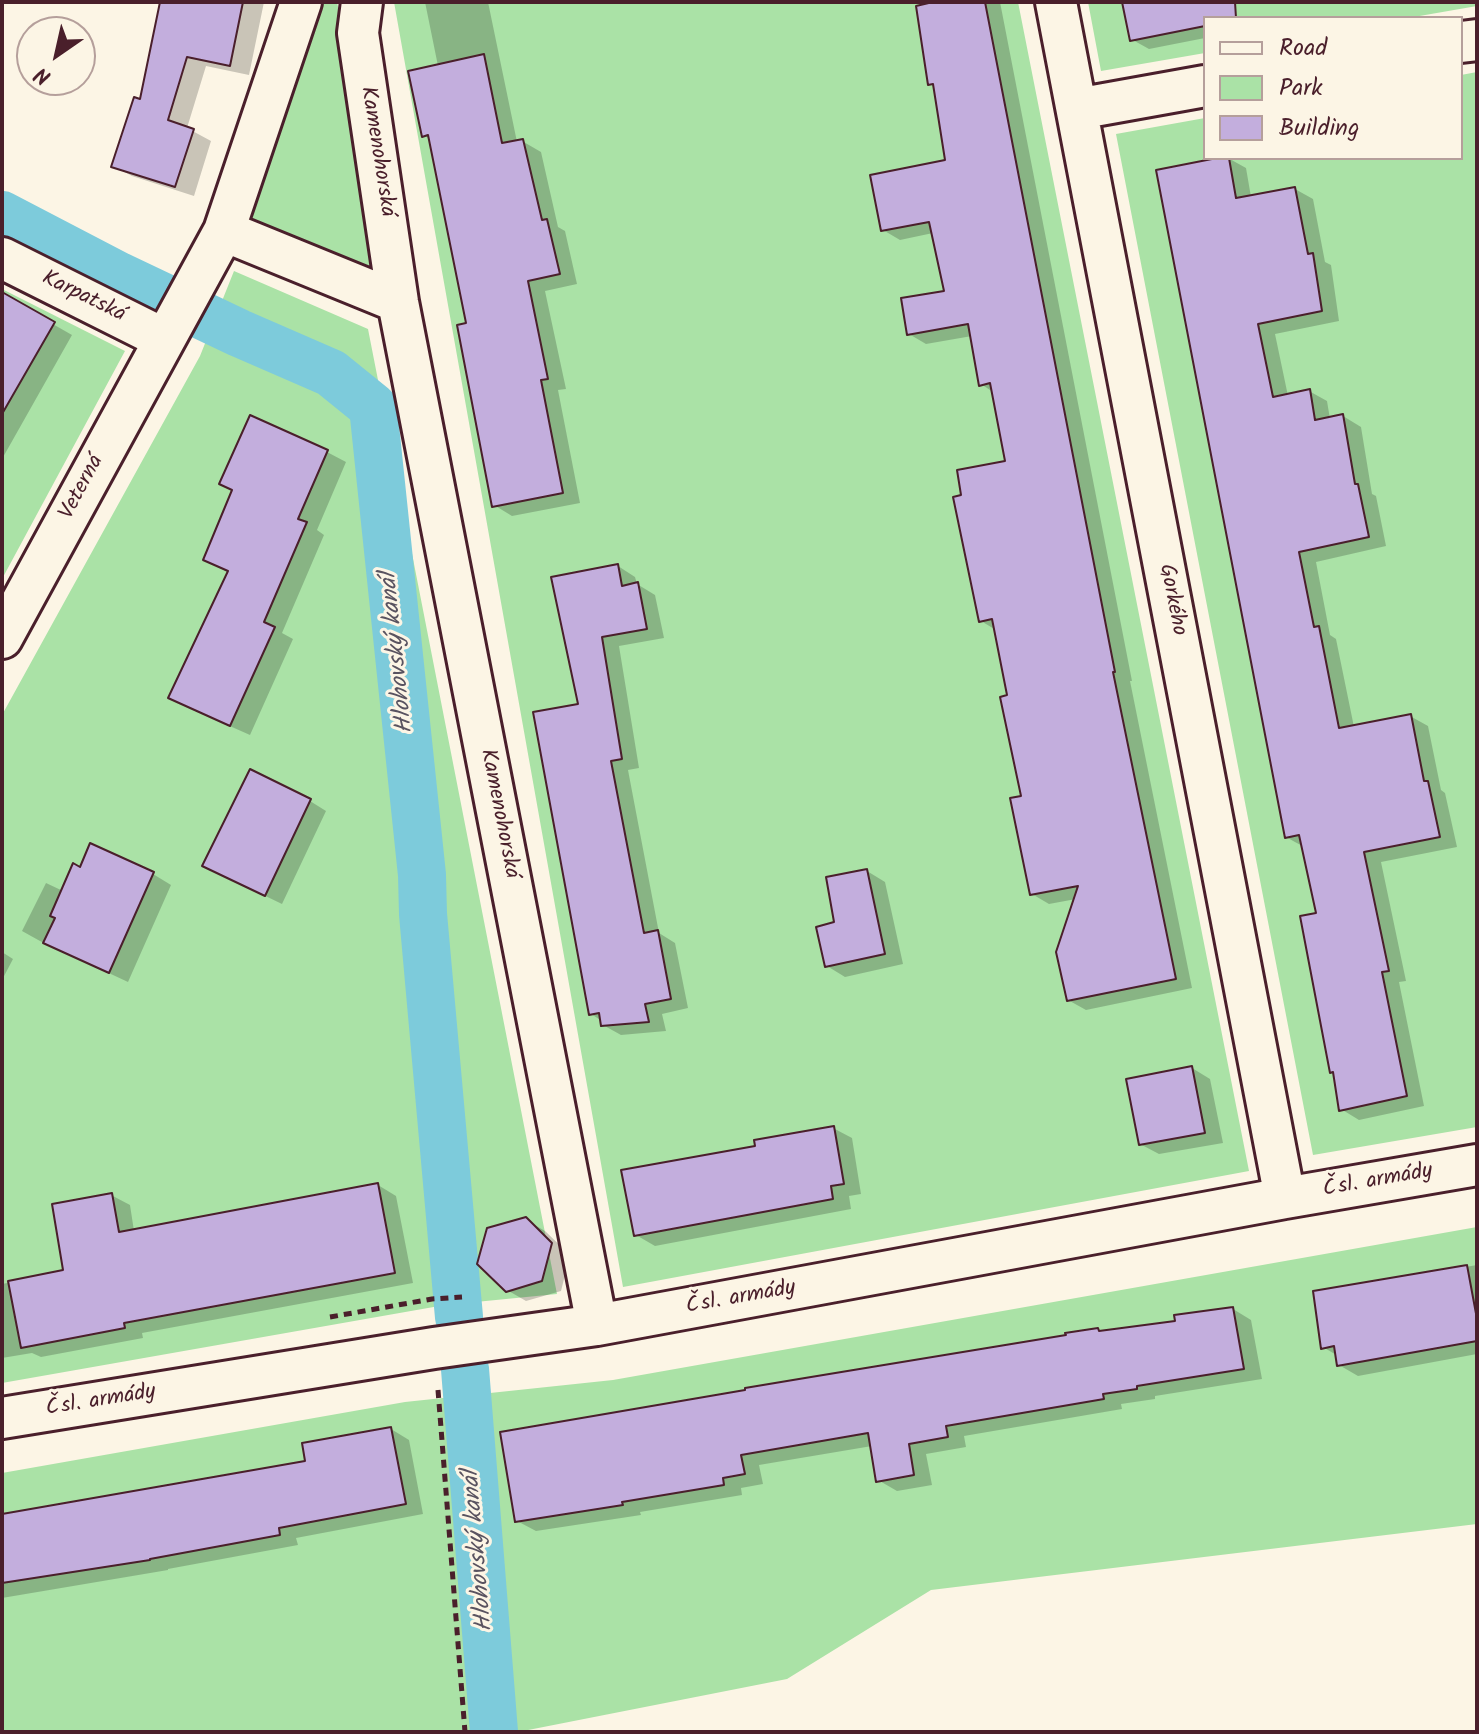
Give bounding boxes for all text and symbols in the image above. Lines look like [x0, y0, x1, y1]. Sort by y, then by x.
north arrow [16, 16, 96, 96]
legend [1203, 16, 1463, 160]
text: Road [1279, 29, 1327, 68]
text: N [28, 56, 59, 93]
text: Park [1279, 69, 1323, 108]
street label: Kamenohorská [353, 85, 399, 219]
text: Building [1279, 109, 1359, 148]
street label: Karpatská [37, 266, 129, 330]
street label: Veterná [55, 451, 111, 525]
street label: Gorkého [1151, 562, 1191, 638]
water label: Hlohovský kanál [376, 571, 422, 735]
street label: Kamenohorská [472, 747, 524, 881]
street label: Čsl. armády [1321, 1159, 1435, 1205]
street label: Čsl. armády [684, 1276, 798, 1322]
street label: Čsl. armády [44, 1380, 158, 1424]
water label: Hlohovský kanál [459, 1469, 501, 1633]

